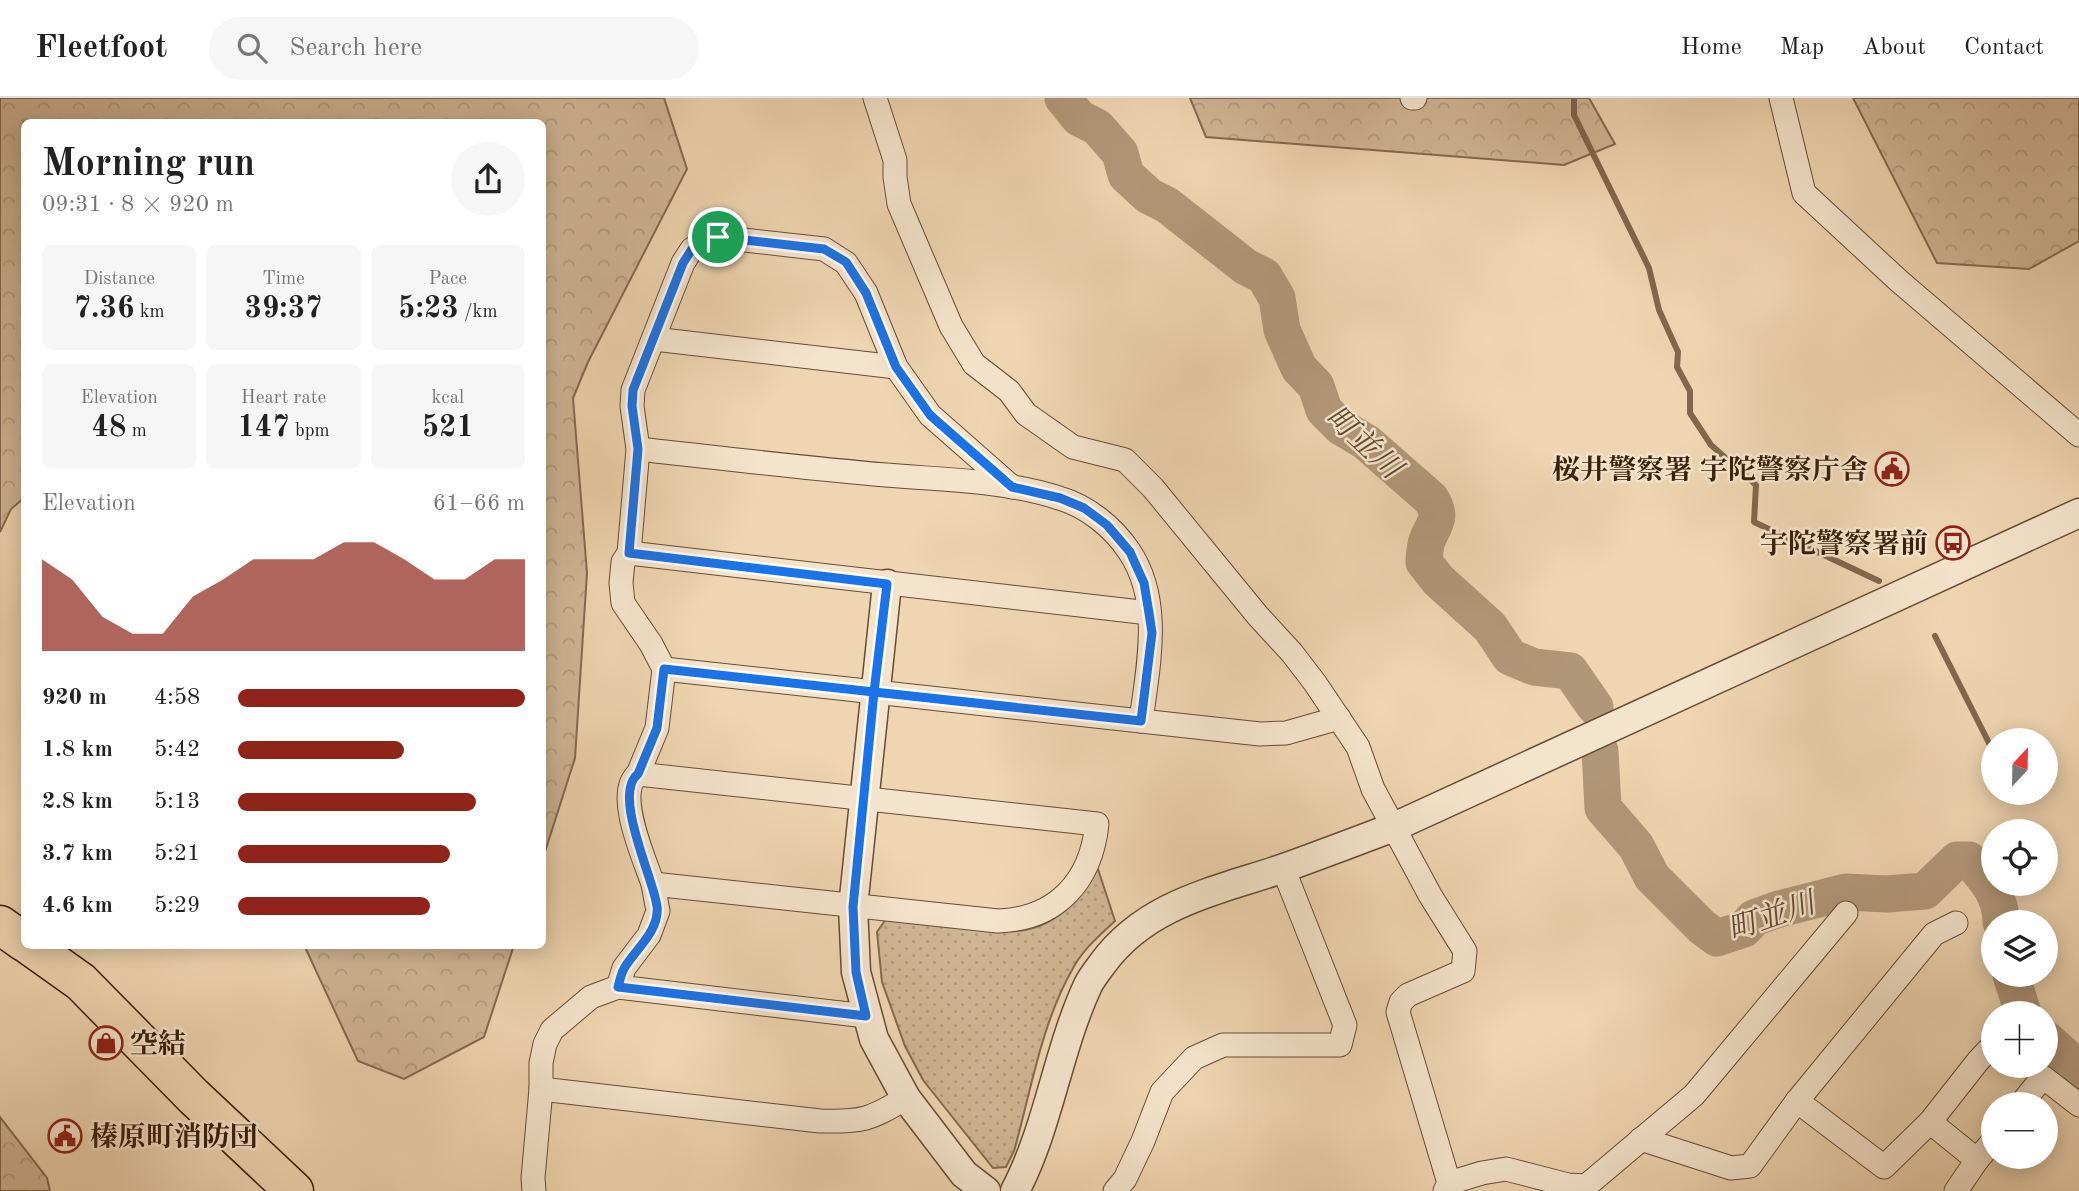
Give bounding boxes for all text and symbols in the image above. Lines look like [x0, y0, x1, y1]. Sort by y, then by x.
search box [209, 17, 699, 80]
icon: search [233, 29, 271, 67]
text: Fleetfoot [35, 32, 167, 65]
text: Search here [289, 35, 422, 61]
text: Home [1681, 36, 1742, 60]
text: Map [1780, 36, 1824, 60]
text: About [1862, 36, 1926, 60]
text: Contact [1964, 36, 2044, 60]
button: share [451, 142, 525, 216]
text: Morning run [42, 146, 255, 184]
text: 09:31 · 8 × 920 m [42, 193, 234, 216]
pin [688, 207, 748, 267]
icon: arrive [699, 218, 737, 256]
text: Distance [83, 270, 155, 289]
text: Time [262, 270, 305, 289]
text: Pace [429, 270, 467, 289]
text: 7.36 [74, 294, 134, 324]
text: 39:37 [244, 294, 322, 324]
text: 5:23 [398, 294, 459, 324]
text: km [134, 303, 165, 322]
text: /km [459, 303, 498, 322]
text: Elevation [81, 389, 158, 408]
text: Heart rate [241, 389, 326, 408]
text: kcal [431, 389, 464, 408]
water label: 町並川 [1319, 400, 1410, 487]
text: 48 [92, 413, 126, 443]
text: 147 [237, 413, 290, 443]
text: 521 [422, 413, 474, 443]
text: m [126, 422, 147, 441]
text: bpm [290, 422, 330, 441]
public building icon: 桜井警察署 宇陀警察庁舎 [1873, 450, 1911, 488]
place label: 桜井警察署 宇陀警察庁舎 [1552, 455, 1868, 486]
text: Elevation [42, 492, 136, 515]
text: 61–66 m [433, 492, 525, 515]
bus stop icon: 宇陀警察署前 [1934, 524, 1972, 562]
place label: 宇陀警察署前 [1760, 528, 1928, 560]
text: 920 m [42, 686, 107, 709]
text: 4:58 [154, 686, 200, 709]
north arrow [1981, 728, 2058, 805]
map controls [1981, 728, 2058, 1169]
text: 1.8 km [42, 738, 113, 761]
text: 5:42 [154, 738, 200, 761]
text: 2.8 km [42, 790, 113, 813]
text: 5:13 [154, 790, 200, 813]
button: locate [1981, 819, 2058, 896]
text: 3.7 km [42, 842, 113, 865]
text: 5:21 [154, 842, 200, 865]
water label: 町並川 [1723, 885, 1822, 947]
text: 4.6 km [42, 894, 113, 917]
text: 5:29 [154, 894, 200, 917]
button: layers [1981, 910, 2058, 987]
button: + [1981, 1001, 2058, 1078]
shop icon: 空結 [87, 1024, 125, 1062]
place label: 空結 [130, 1029, 186, 1060]
button: − [1981, 1092, 2058, 1169]
public building icon: 榛原町消防団 [46, 1117, 84, 1155]
place label: 榛原町消防団 [90, 1121, 258, 1153]

